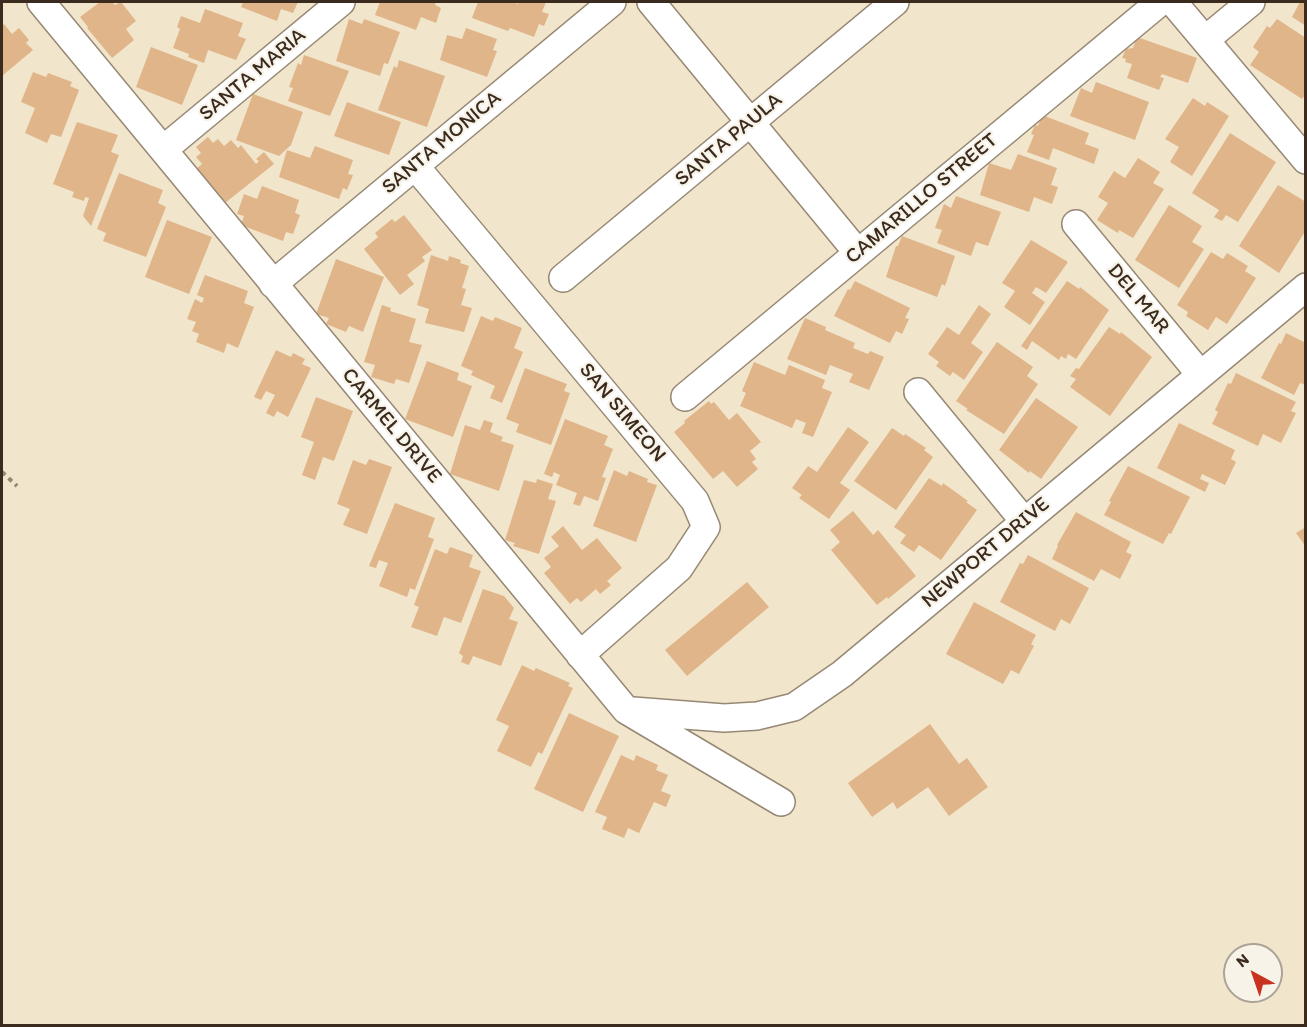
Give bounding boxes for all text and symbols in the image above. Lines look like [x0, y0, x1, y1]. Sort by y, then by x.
street label: SANTA MARIA [195, 23, 311, 127]
street label: SANTA MONICA [377, 86, 507, 200]
street label: SANTA PAULA [670, 88, 788, 192]
street label: CAMARILLO STREET [841, 128, 1003, 270]
street label: DEL MAR [1101, 259, 1175, 339]
street label: SAN SIMEON [573, 358, 671, 468]
street label: CARMEL DRIVE [336, 363, 446, 489]
street label: NEWPORT DRIVE [917, 492, 1055, 614]
north arrow [1223, 943, 1283, 1003]
text: N [1232, 950, 1253, 971]

